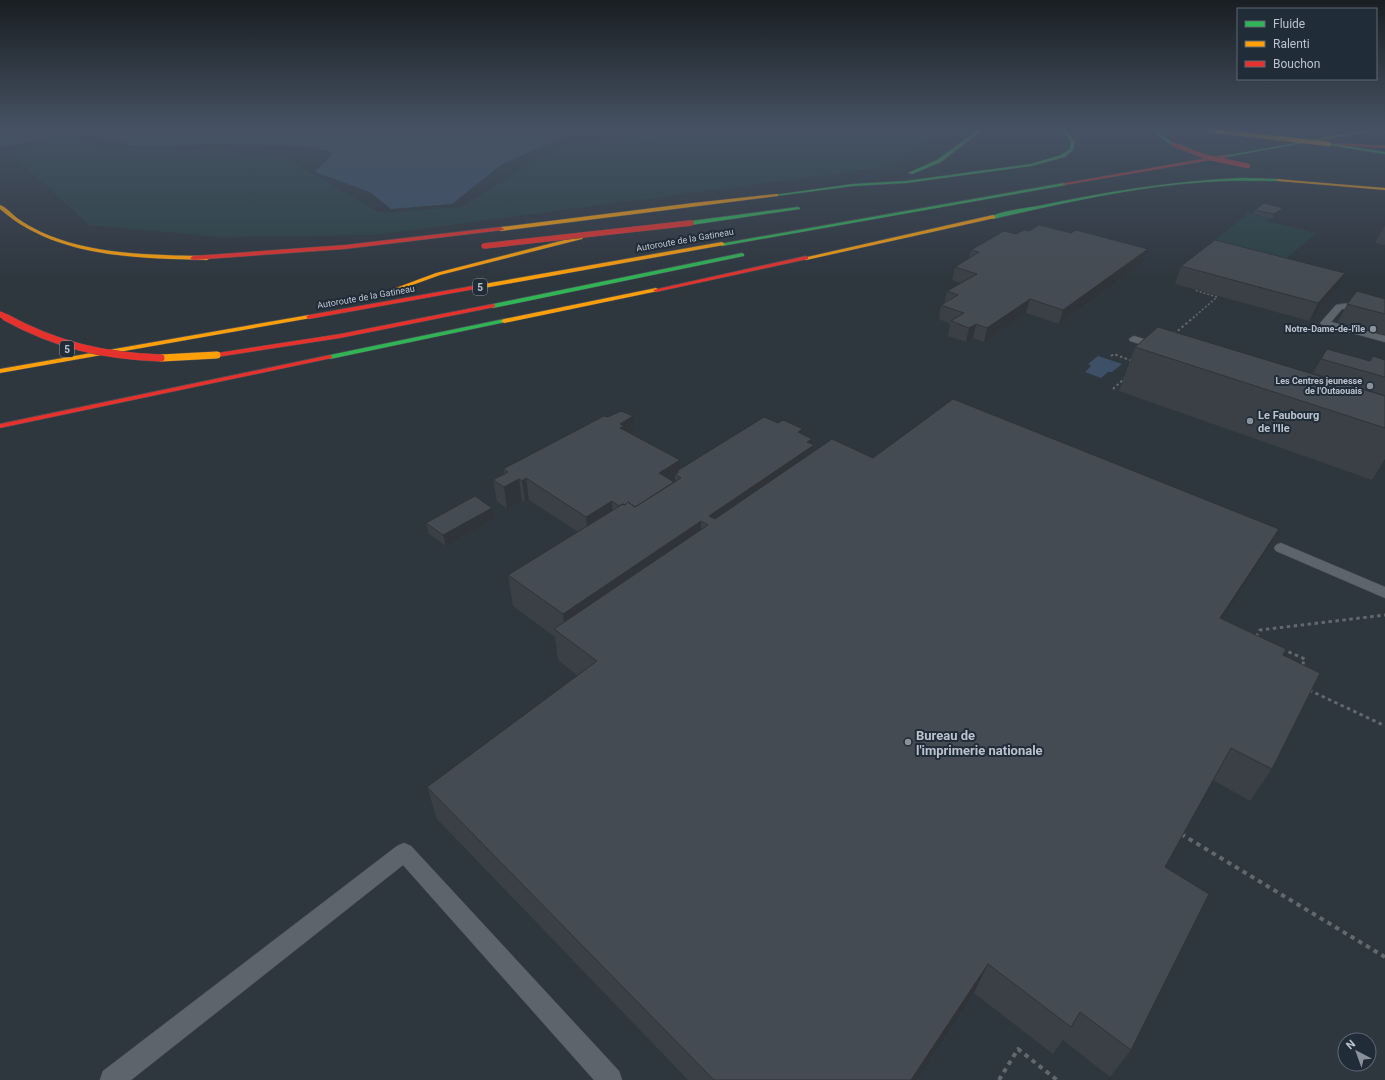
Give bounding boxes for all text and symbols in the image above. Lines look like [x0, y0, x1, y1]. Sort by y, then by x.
legend [1237, 8, 1377, 80]
text: Fluide [1273, 17, 1305, 31]
text: Ralenti [1273, 37, 1310, 51]
text: Bouchon [1273, 57, 1320, 71]
street label: Autoroute de la Gatineau [635, 226, 735, 254]
road number: 5 [473, 279, 487, 295]
street label: Autoroute de la Gatineau [316, 283, 416, 311]
place label: Notre-Dame-de-l'île [1285, 324, 1365, 334]
marker: Notre-Dame-de-l'île [1368, 324, 1378, 334]
road number: 5 [60, 341, 74, 357]
place label: Les Centres jeunesse de l'Outaouais [1275, 376, 1362, 396]
marker: Les Centres jeunesse de l'Outaouais [1365, 381, 1375, 391]
place label: Le Faubourg de l'Ile [1258, 409, 1319, 435]
marker: Le Faubourg de l'Ile [1245, 416, 1255, 426]
place label: Bureau de l'imprimerie nationale [916, 728, 1043, 758]
marker: Bureau de l'imprimerie nationale [903, 737, 913, 747]
north arrow [1337, 1032, 1377, 1072]
text: N [1344, 1037, 1358, 1052]

